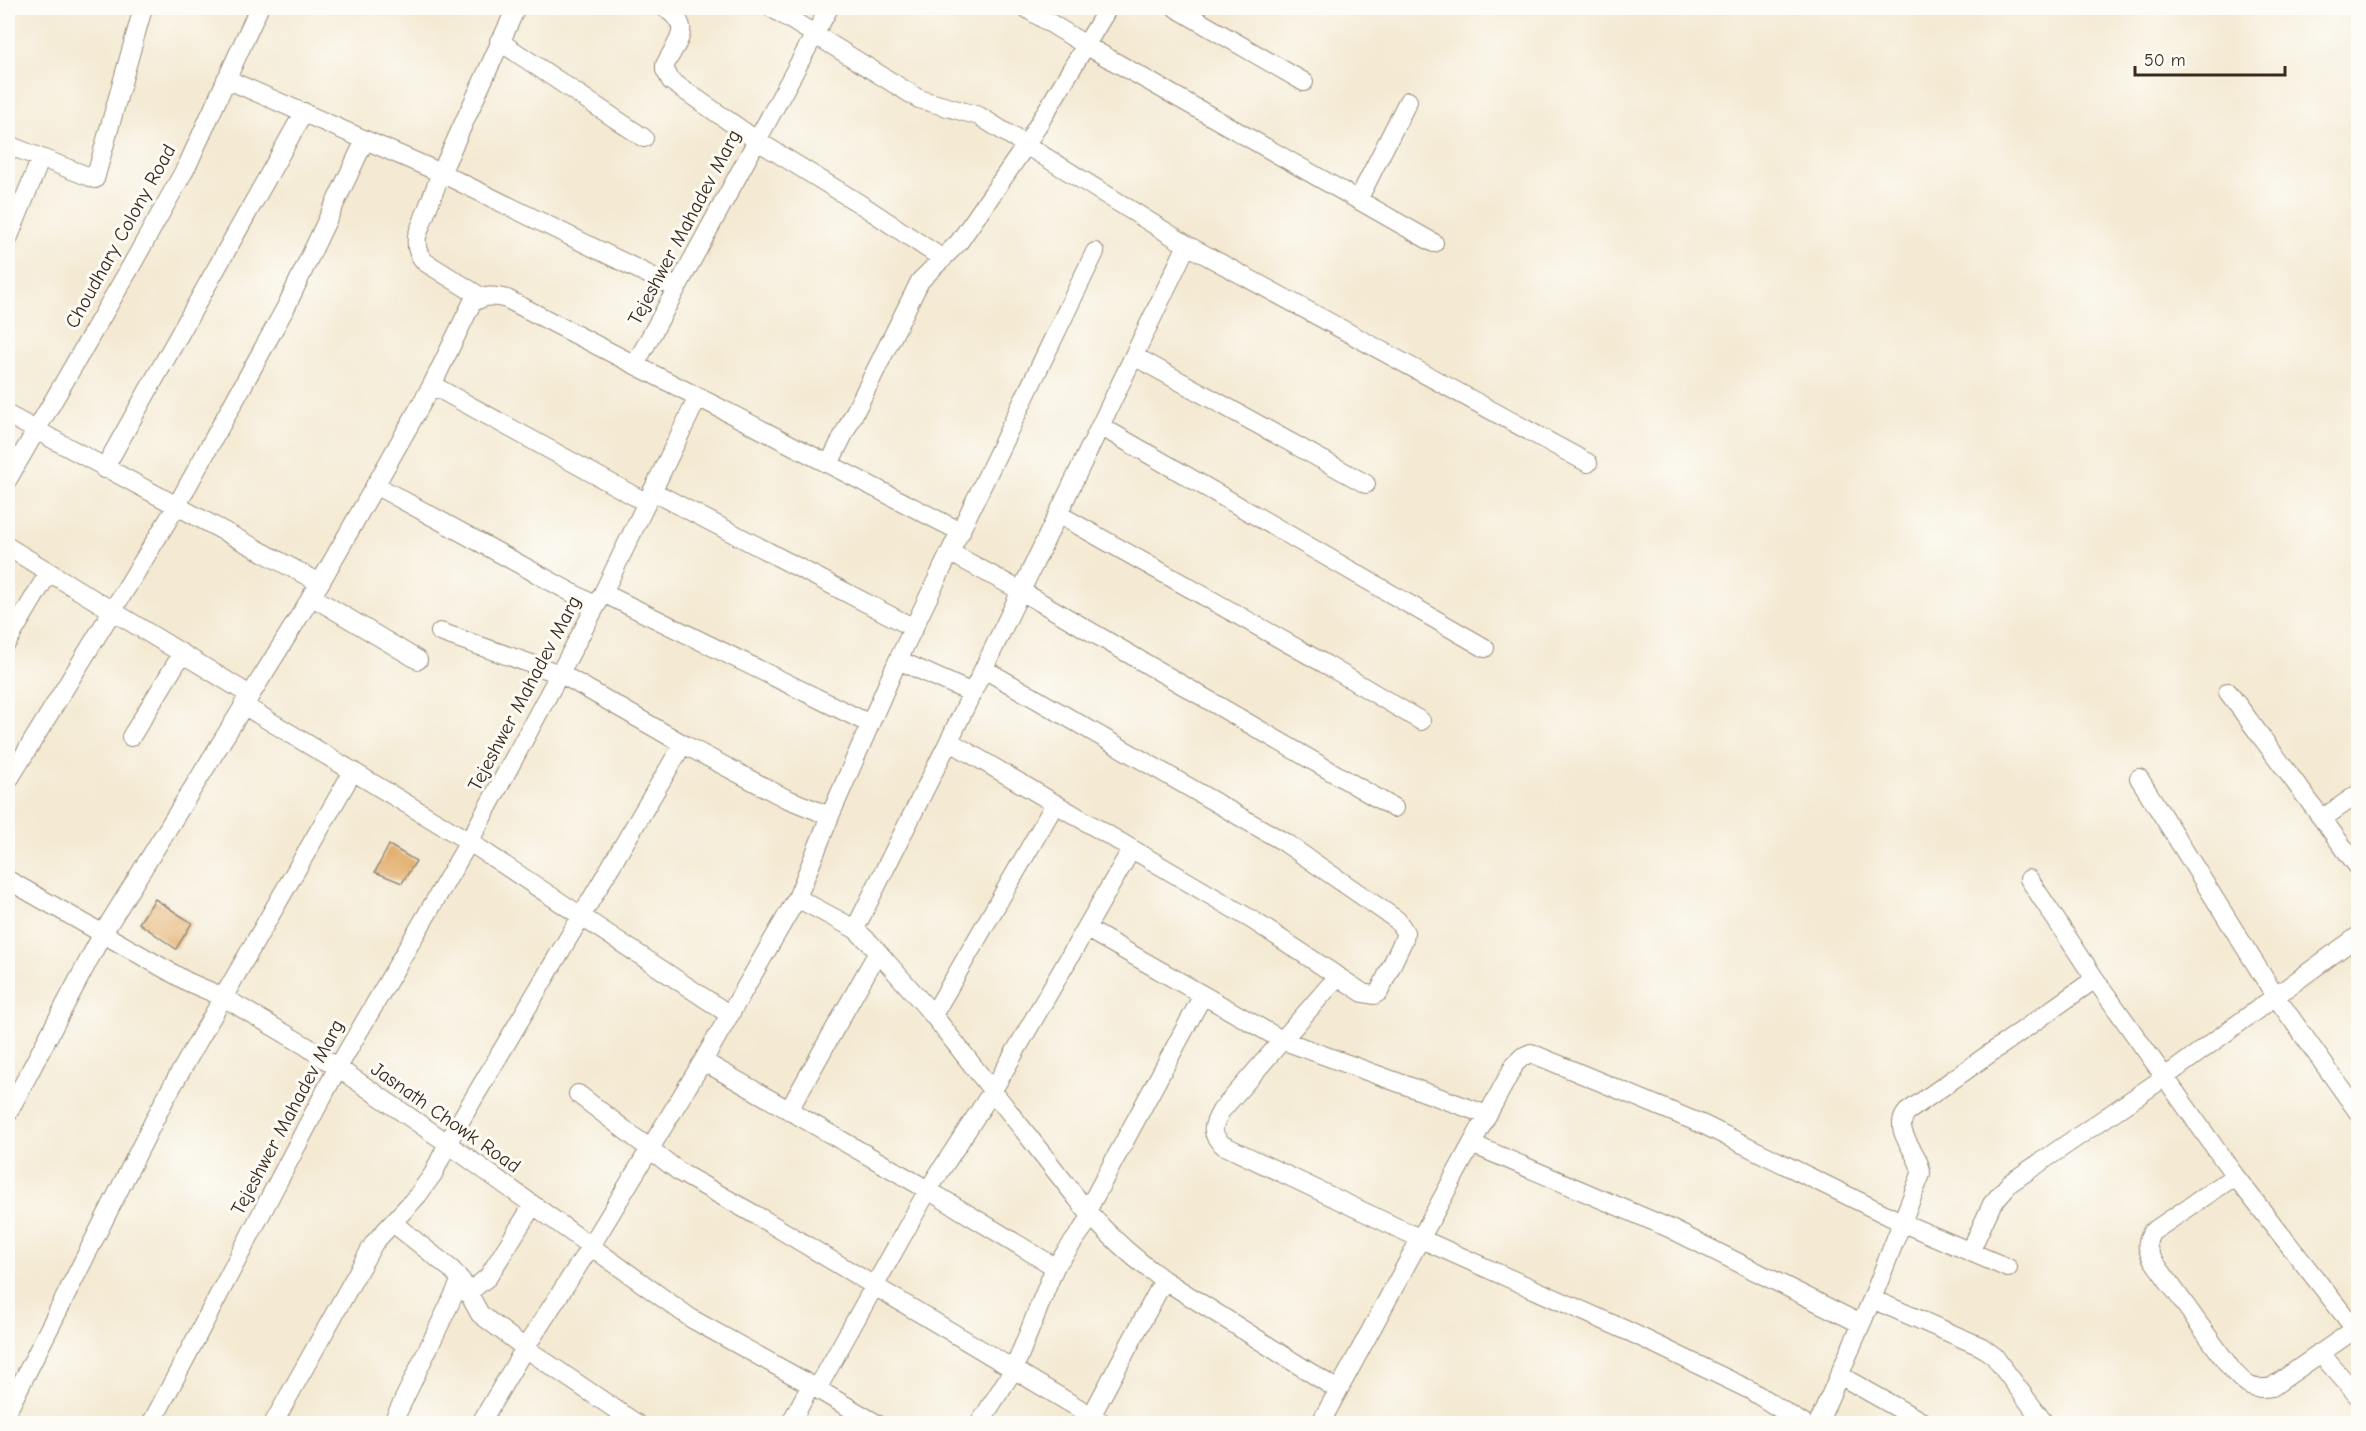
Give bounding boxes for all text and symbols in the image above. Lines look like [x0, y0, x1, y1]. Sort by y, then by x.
scale bar [2135, 39, 2285, 77]
text: 50 m [2144, 50, 2186, 71]
street label: Tejeshwer Mahadev Marg [623, 126, 746, 329]
street label: Choudhary Colony Road [60, 140, 181, 332]
street label: Tejeshwer Mahadev Marg [463, 592, 586, 795]
street label: Tejeshwer Mahadev Marg [226, 1016, 349, 1219]
street label: Jasnath Chowk Road [367, 1057, 525, 1178]

